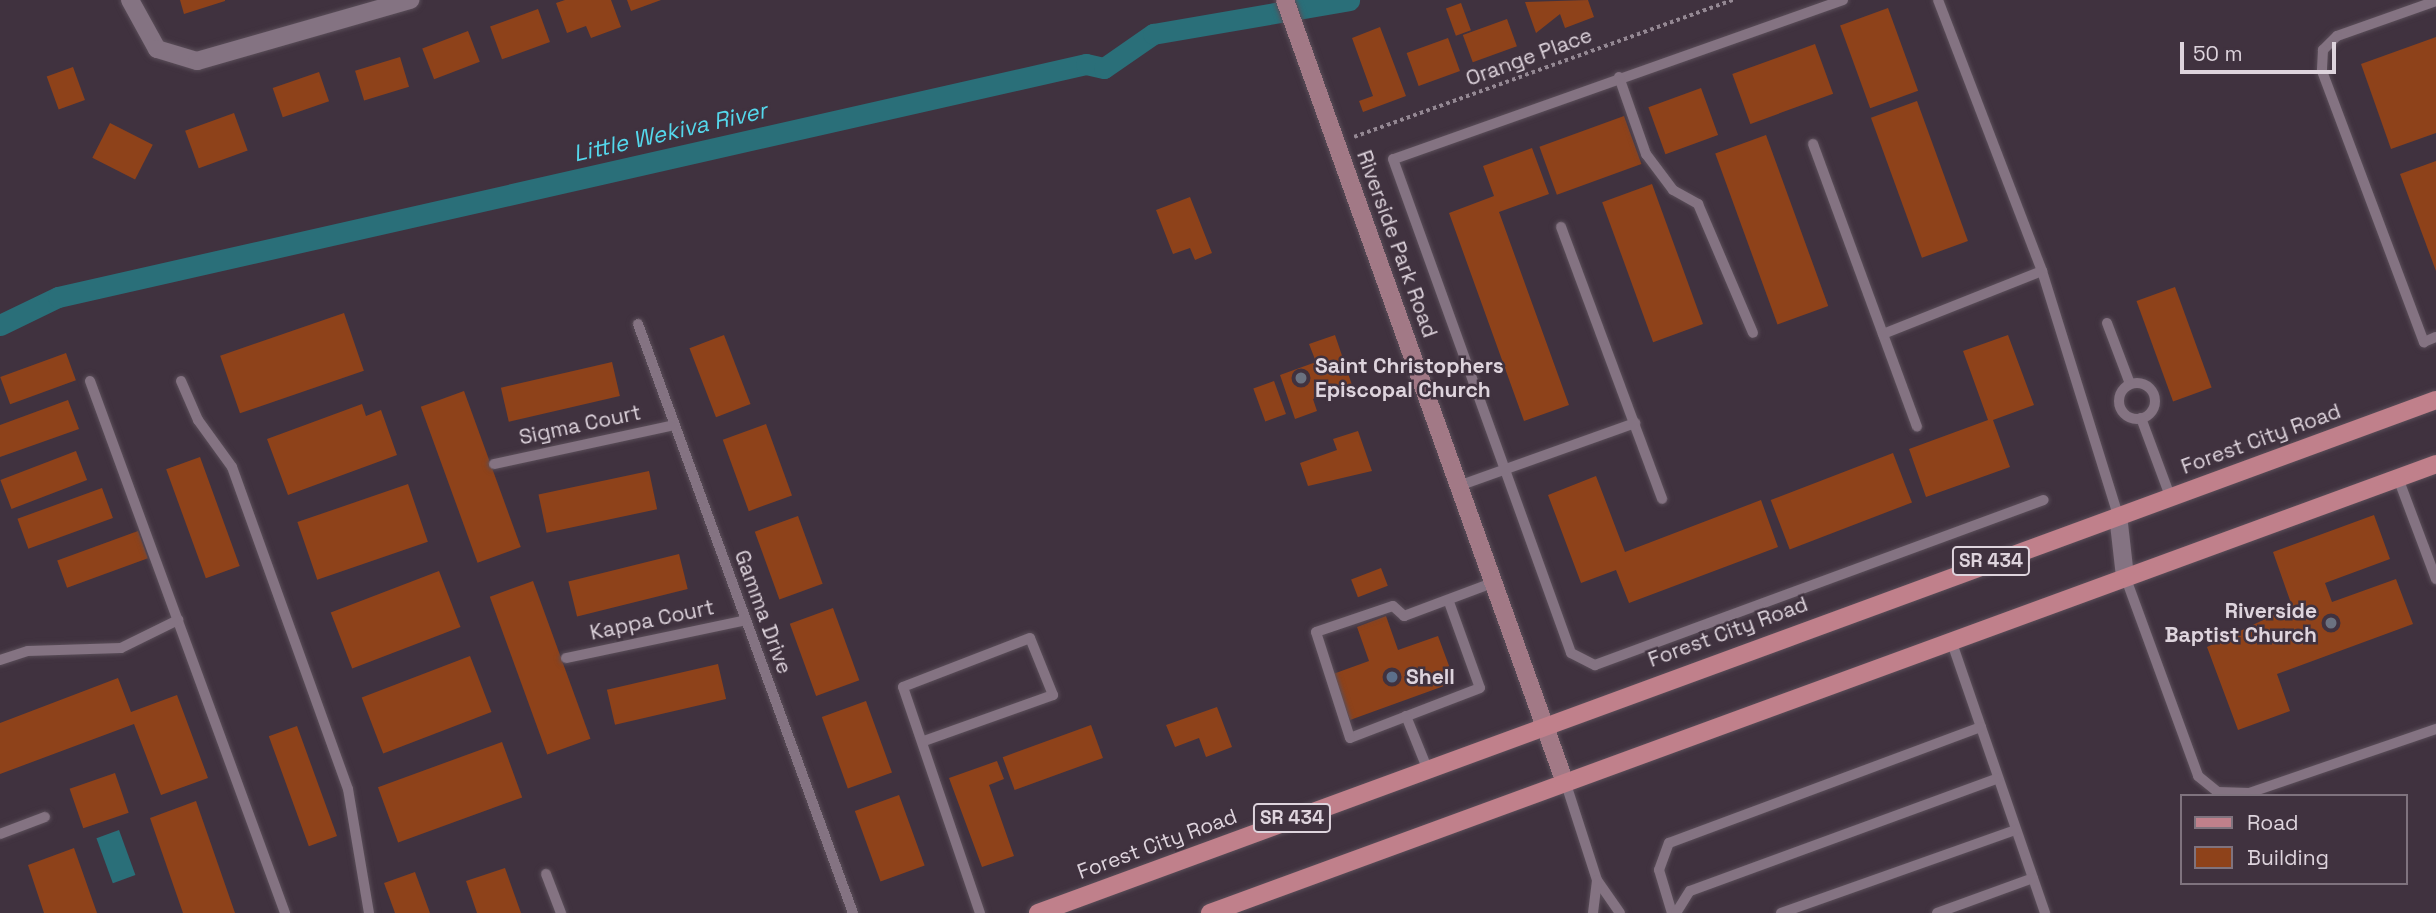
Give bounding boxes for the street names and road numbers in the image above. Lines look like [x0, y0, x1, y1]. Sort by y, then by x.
street label: Orange Place [1462, 23, 1596, 91]
street label: Riverside Park Road [1351, 147, 1443, 341]
street label: Forest City Road [2178, 398, 2344, 480]
street label: Sigma Court [517, 400, 643, 450]
road number: SR 434 [1951, 546, 2031, 576]
street label: Gamma Drive [729, 547, 797, 677]
street label: Forest City Road [1645, 591, 1811, 673]
street label: Kappa Court [588, 595, 716, 645]
street label: Forest City Road [1074, 803, 1240, 885]
road number: SR 434 [1252, 803, 1332, 834]

